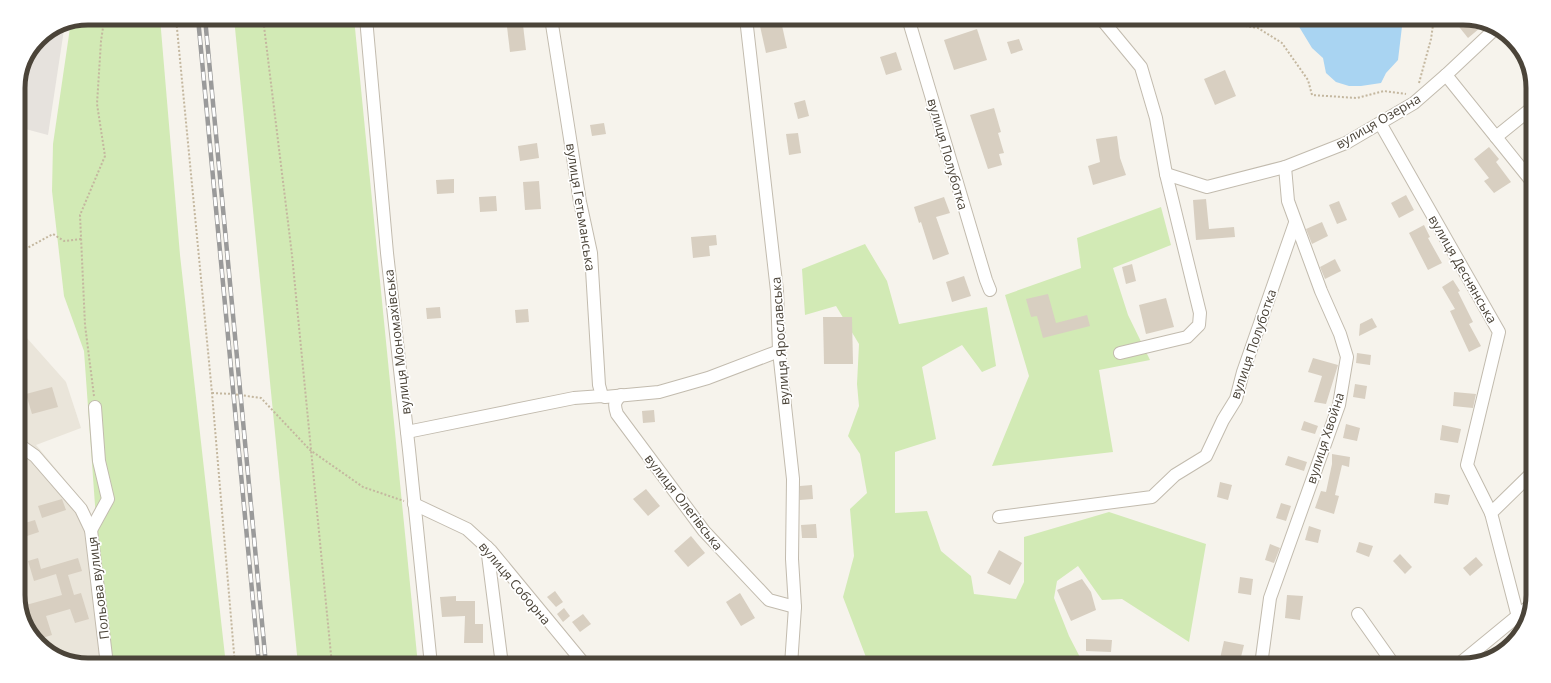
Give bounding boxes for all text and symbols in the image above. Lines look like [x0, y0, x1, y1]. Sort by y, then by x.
street label: вулиця Озерна [1332, 89, 1424, 153]
street label: вулиця Полуботка [923, 96, 973, 212]
street label: вулиця Гетьманська [562, 142, 600, 272]
street label: вулиця Деснянська [1425, 212, 1501, 326]
street label: вулиця Мономахівська [379, 268, 415, 416]
street label: вулиця Ярославська [767, 276, 793, 406]
street label: вулиця Полуботка [1226, 287, 1280, 401]
street label: вулиця Хвойна [1302, 390, 1348, 486]
street label: вулиця Олегівська [641, 450, 727, 554]
street label: Польова вулиця [83, 536, 113, 640]
street label: вулиця Соборна [475, 538, 555, 628]

